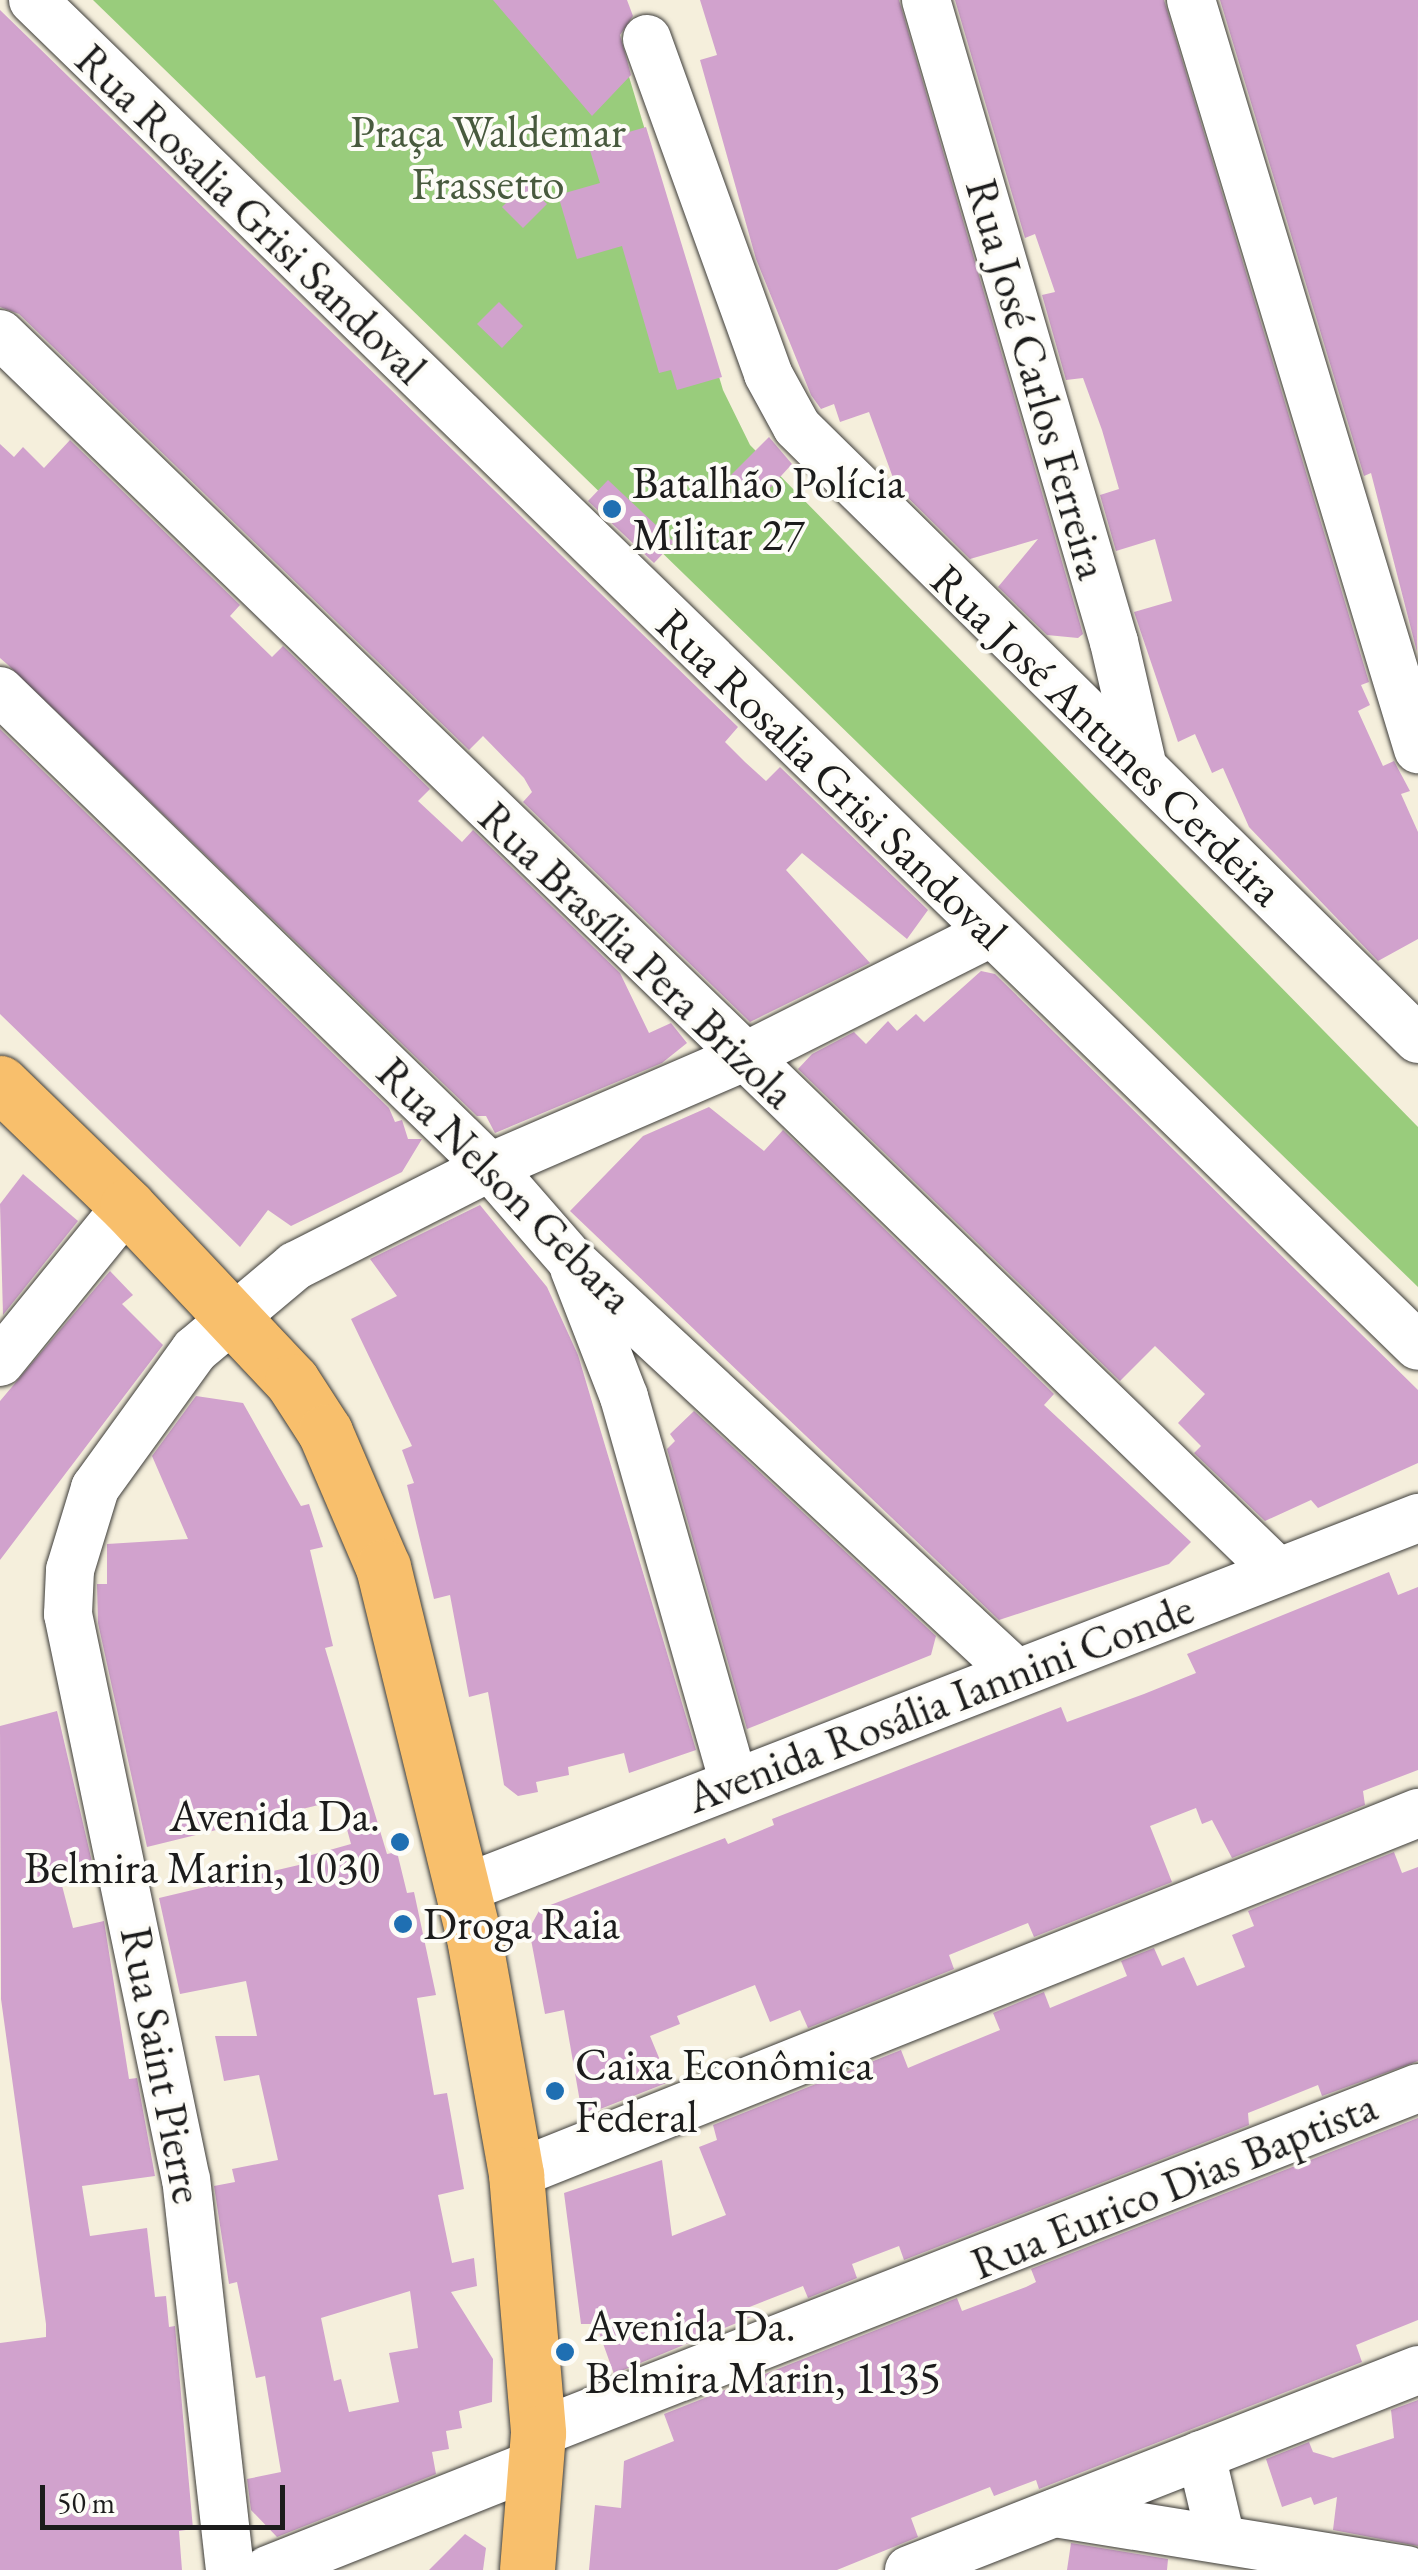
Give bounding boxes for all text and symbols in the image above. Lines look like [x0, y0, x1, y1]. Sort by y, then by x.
street label: Rua Rosalia Grisi Sandoval [64, 33, 438, 395]
park label: Praça Waldemar Frassetto [350, 105, 626, 211]
street label: Rua José Carlos Ferreira [954, 173, 1120, 585]
place label: Batalhão Polícia Militar 27 [632, 456, 905, 562]
marker: Batalhão Polícia Militar 27 [601, 498, 623, 520]
street label: Rua José Antunes Cerdeira [920, 553, 1294, 917]
street label: Rua Rosalia Grisi Sandoval [645, 598, 1019, 960]
street label: Rua Brasília Pera Brizola [468, 790, 806, 1120]
street label: Rua Nelson Gebara [366, 1046, 644, 1324]
street label: Avenida Rosália Iannini Conde [679, 1581, 1201, 1825]
place label: Avenida Da. Belmira Marin, 1030 [24, 1789, 380, 1895]
marker: Avenida Da. Belmira Marin, 1030 [389, 1831, 411, 1853]
place label: Droga Raia [423, 1897, 620, 1951]
marker: Droga Raia [392, 1913, 414, 1935]
street label: Rua Saint Pierre [109, 1922, 215, 2208]
place label: Caixa Econômica Federal [575, 2038, 873, 2144]
street label: Rua Eurico Dias Baptista [963, 2079, 1385, 2291]
marker: Caixa Econômica Federal [544, 2080, 566, 2102]
place label: Avenida Da. Belmira Marin, 1135 [585, 2299, 941, 2405]
marker: Avenida Da. Belmira Marin, 1135 [554, 2341, 576, 2363]
scale bar [45, 2465, 290, 2527]
text: 50 m [57, 2483, 115, 2522]

